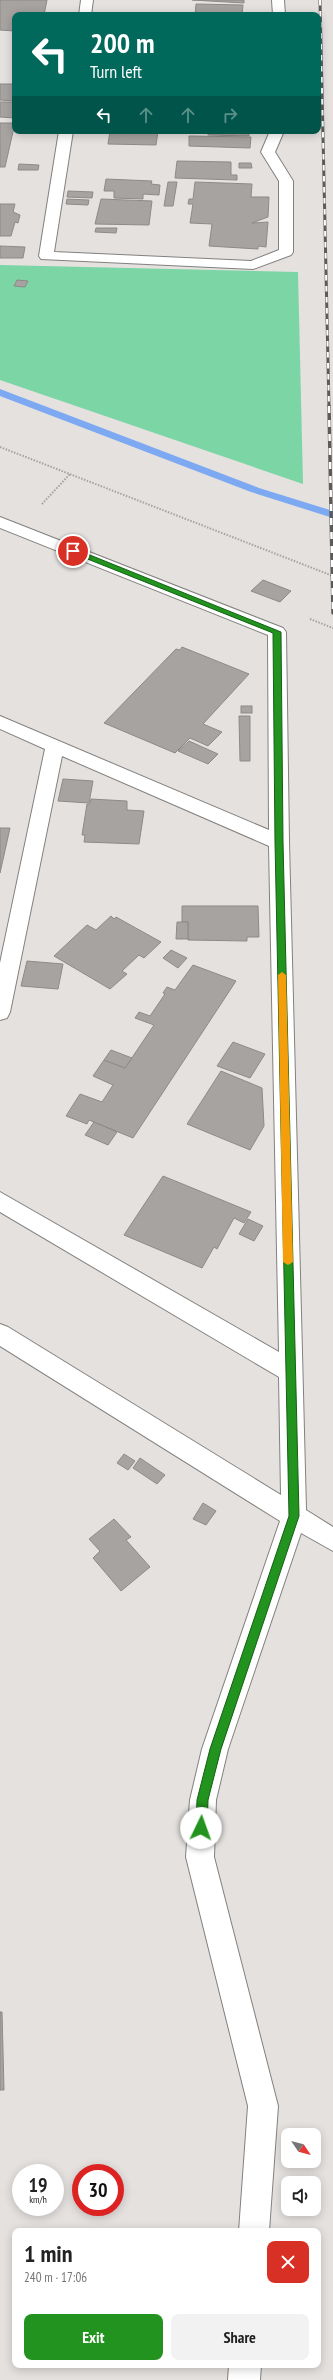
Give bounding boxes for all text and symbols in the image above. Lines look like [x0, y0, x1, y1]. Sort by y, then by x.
text: 200 m [90, 24, 154, 61]
icon: left [24, 28, 76, 80]
text: Turn left [90, 60, 142, 83]
icon: left [93, 104, 115, 126]
icon: ahead [135, 104, 157, 126]
icon: ahead [177, 104, 199, 126]
icon: right [219, 104, 241, 126]
pin [56, 534, 90, 568]
icon: arrive [62, 540, 84, 562]
position arrow [180, 1807, 222, 1849]
north arrow [281, 2128, 321, 2168]
map controls [281, 2128, 321, 2216]
speed limit sign: 30 [72, 2164, 124, 2216]
text: 19 [28, 2172, 48, 2198]
button: sound [281, 2176, 321, 2216]
text: km/h [29, 2193, 47, 2206]
text: 1 min [24, 2238, 72, 2269]
button: close [267, 2241, 309, 2283]
text: 240 m · 17:06 [24, 2269, 87, 2286]
button: Exit [24, 2314, 163, 2360]
button: Share [171, 2314, 309, 2360]

